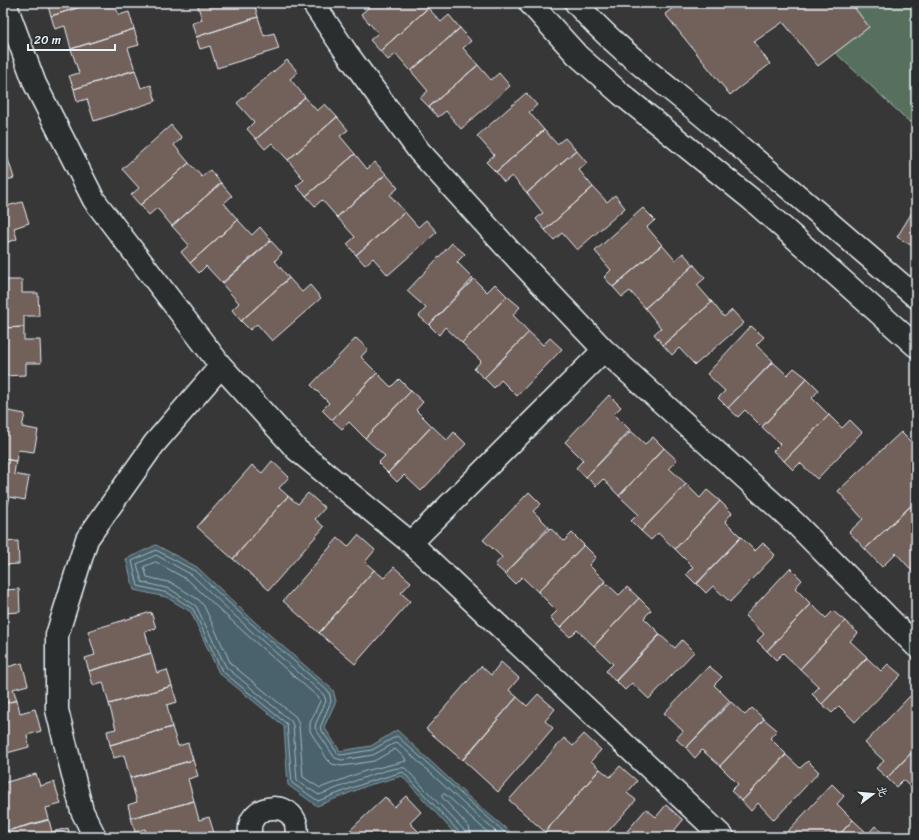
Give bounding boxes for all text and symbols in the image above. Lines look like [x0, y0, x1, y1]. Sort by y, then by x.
scale bar [28, 26, 115, 52]
text: 20 m [34, 29, 61, 51]
north arrow [853, 774, 893, 814]
text: 北 [871, 783, 893, 799]

